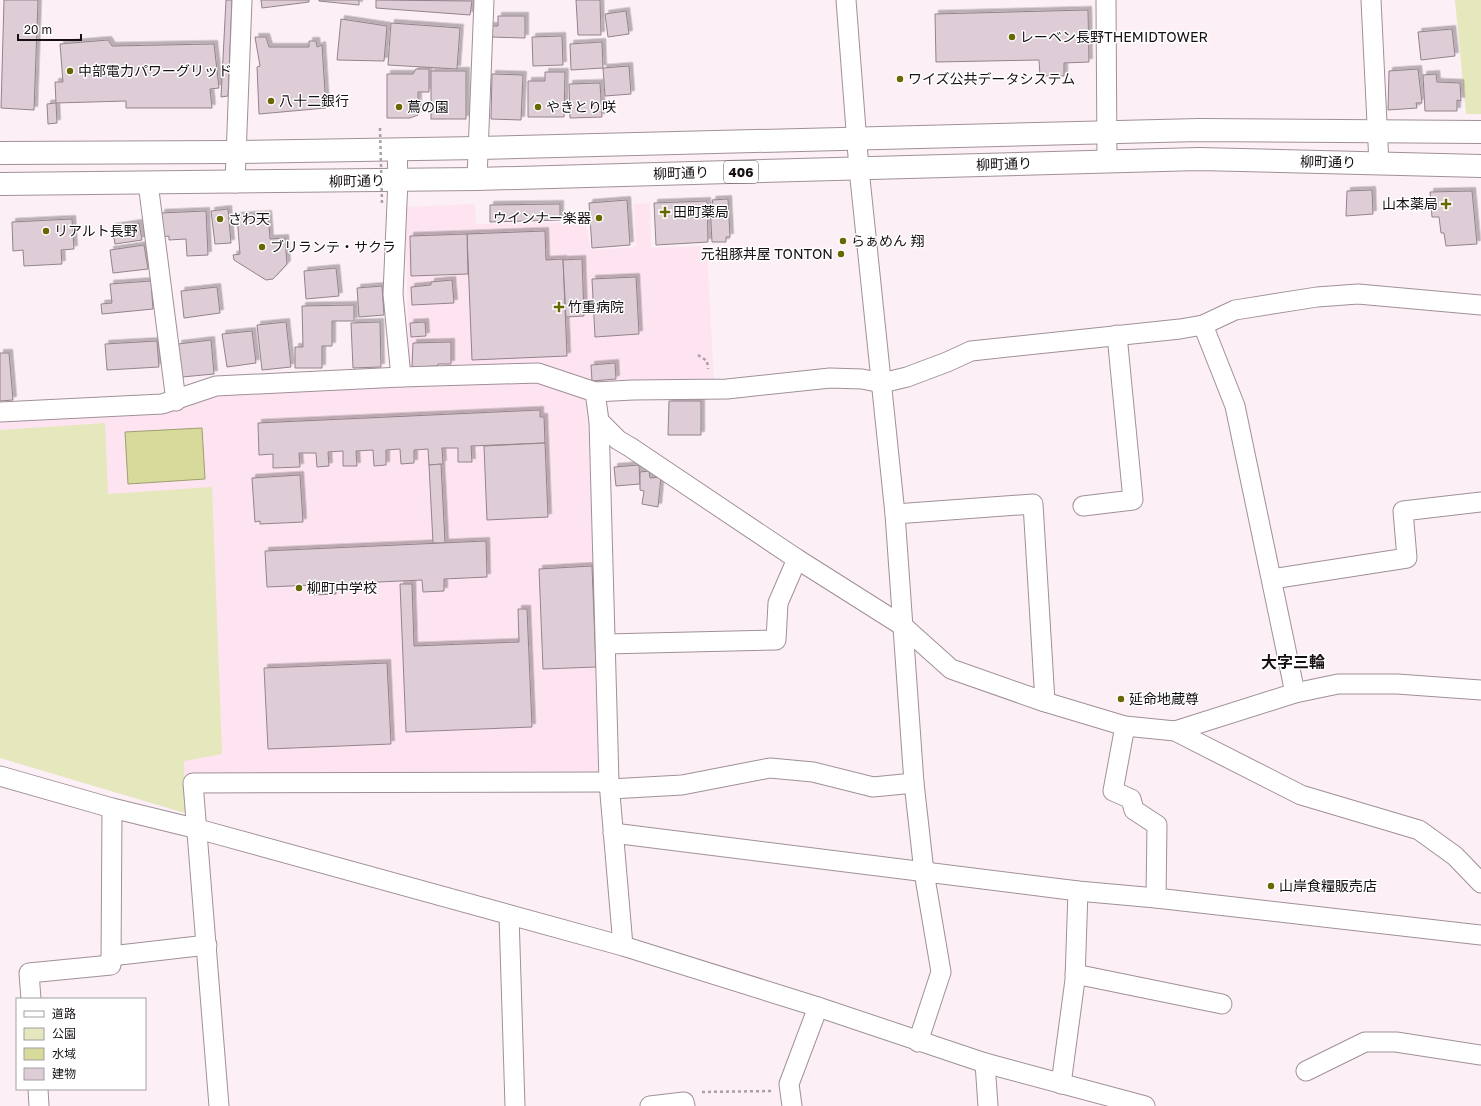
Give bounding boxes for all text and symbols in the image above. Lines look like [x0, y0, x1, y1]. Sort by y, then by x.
scale bar [18, 16, 81, 42]
text: 20 m [24, 22, 52, 37]
place label: レーベン長野THEMIDTOWER [1020, 28, 1208, 45]
marker: レーベン長野THEMIDTOWER [1007, 32, 1017, 42]
place label: 中部電力パワーグリッド [78, 62, 232, 79]
marker: 中部電力パワーグリッド [65, 66, 75, 76]
place label: ワイズ公共データシステム [908, 70, 1075, 87]
marker: ワイズ公共データシステム [895, 74, 905, 84]
place label: 八十二銀行 [279, 92, 349, 109]
marker: 八十二銀行 [266, 96, 276, 106]
place label: 蔦の園 [407, 98, 449, 115]
place label: やきとり咲 [546, 98, 616, 115]
marker: 蔦の園 [394, 102, 404, 112]
marker: やきとり咲 [533, 102, 543, 112]
street label: 柳町通り [1300, 153, 1356, 170]
street label: 柳町通り [976, 154, 1032, 173]
road number: 406 [724, 161, 758, 183]
street label: 柳町通り [653, 163, 709, 182]
street label: 柳町通り [329, 172, 385, 189]
place label: 山本薬局 [1382, 195, 1438, 212]
marker: 山本薬局 [1441, 199, 1451, 209]
place label: 田町薬局 [673, 203, 729, 220]
marker: 田町薬局 [660, 207, 670, 217]
place label: ウインナー楽器 [493, 209, 591, 226]
place label: さわ天 [228, 210, 270, 227]
marker: ウインナー楽器 [594, 213, 604, 223]
marker: さわ天 [215, 214, 225, 224]
place label: リアルト長野 [54, 222, 138, 239]
marker: リアルト長野 [41, 226, 51, 236]
place label: らぁめん 翔 [851, 232, 925, 249]
marker: らぁめん 翔 [838, 236, 848, 246]
place label: ブリランテ・サクラ [270, 238, 396, 255]
marker: ブリランテ・サクラ [257, 242, 267, 252]
place label: 元祖豚丼屋 TONTON [701, 245, 833, 262]
marker: 元祖豚丼屋 TONTON [836, 249, 846, 259]
place label: 竹重病院 [568, 298, 624, 315]
marker: 竹重病院 [553, 301, 565, 313]
place label: 柳町中学校 [307, 579, 377, 596]
marker: 柳町中学校 [294, 583, 304, 593]
district label: 大字三輪 [1261, 652, 1325, 672]
place label: 延命地蔵尊 [1129, 690, 1199, 707]
marker: 延命地蔵尊 [1116, 694, 1126, 704]
place label: 山岸食糧販売店 [1279, 877, 1377, 894]
marker: 山岸食糧販売店 [1266, 881, 1276, 891]
legend [16, 998, 146, 1090]
text: 道路 [52, 1006, 76, 1021]
text: 公園 [52, 1026, 76, 1041]
text: 水域 [52, 1046, 76, 1061]
text: 建物 [52, 1066, 76, 1081]

